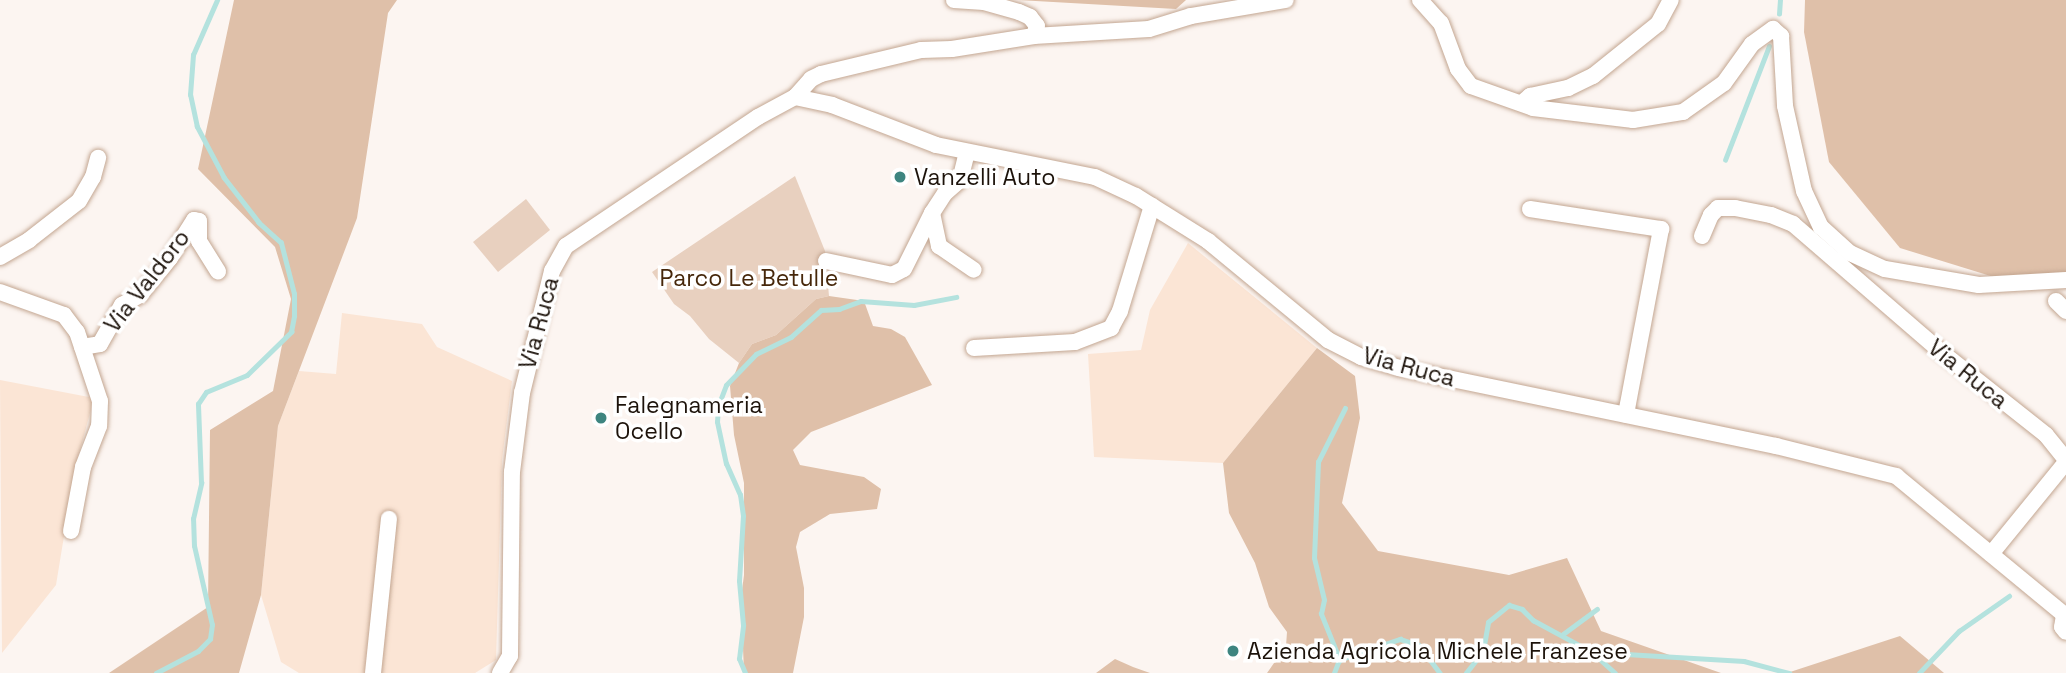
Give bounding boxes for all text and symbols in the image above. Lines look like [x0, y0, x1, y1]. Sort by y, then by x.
place label: Vanzelli Auto [914, 163, 1056, 191]
marker: Vanzelli Auto [892, 169, 908, 185]
street label: Via Valdoro [98, 224, 196, 338]
park label: Parco Le Betulle [660, 264, 838, 292]
street label: Via Ruca [513, 274, 565, 372]
street label: Via Ruca [1923, 334, 2013, 414]
street label: Via Ruca [1360, 341, 1458, 393]
place label: Falegnameria Ocello [615, 391, 763, 445]
marker: Falegnameria Ocello [593, 410, 609, 426]
place label: Azienda Agricola Michele Franzese [1247, 637, 1628, 665]
marker: Azienda Agricola Michele Franzese [1225, 643, 1241, 659]

